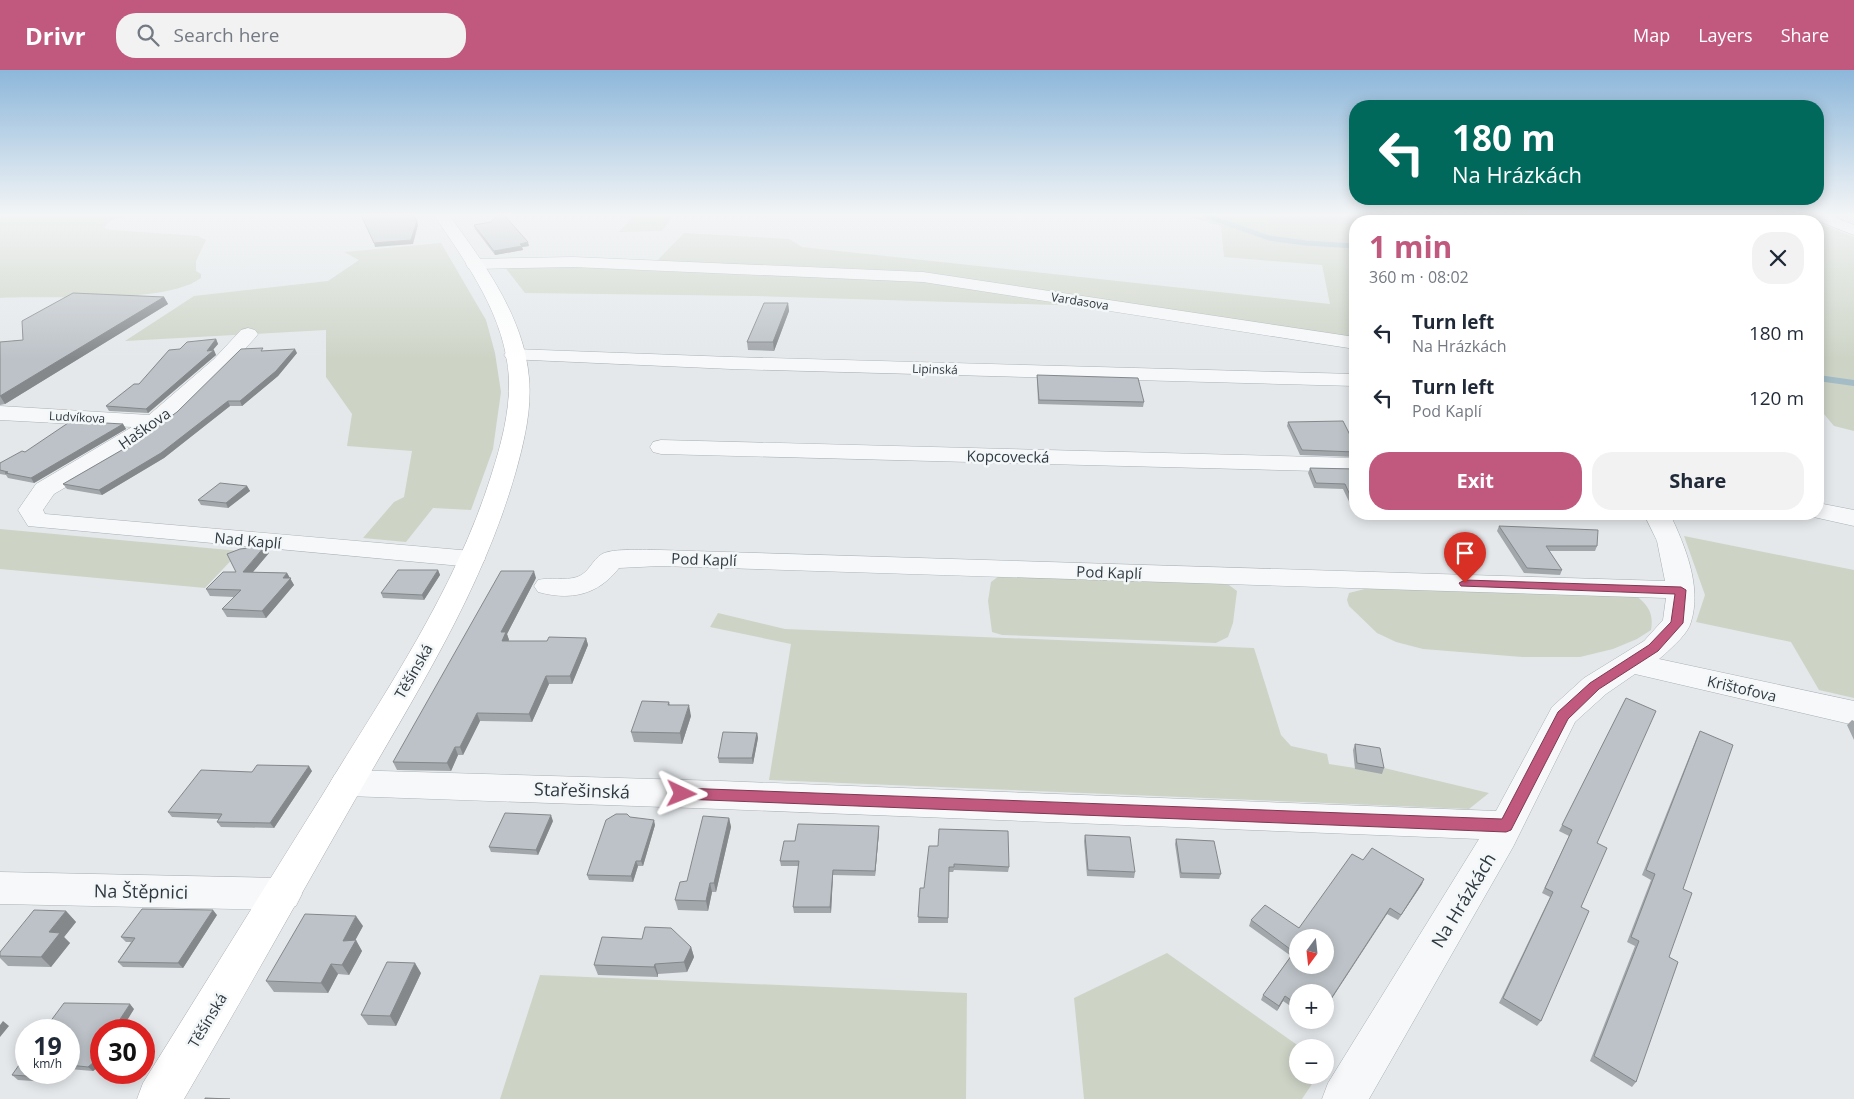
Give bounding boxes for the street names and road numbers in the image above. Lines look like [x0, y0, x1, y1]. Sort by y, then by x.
street label: Vardasova [1050, 288, 1110, 314]
street label: Lipinská [912, 360, 958, 378]
street label: Haškova [114, 403, 174, 453]
street label: Ludvíkova [48, 407, 106, 427]
street label: Kopcovecká [966, 445, 1050, 467]
street label: Nad Kaplí [214, 527, 283, 553]
street label: Pod Kaplí [671, 548, 738, 570]
street label: Pod Kaplí [1076, 561, 1143, 583]
street label: Těšínská [389, 640, 437, 702]
street label: Krištofova [1705, 670, 1779, 706]
street label: Stařešinská [534, 776, 630, 804]
street label: Na Hrázkách [1425, 848, 1501, 952]
street label: Na Štěpnici [94, 878, 188, 904]
street label: Těšínská [183, 989, 231, 1051]

